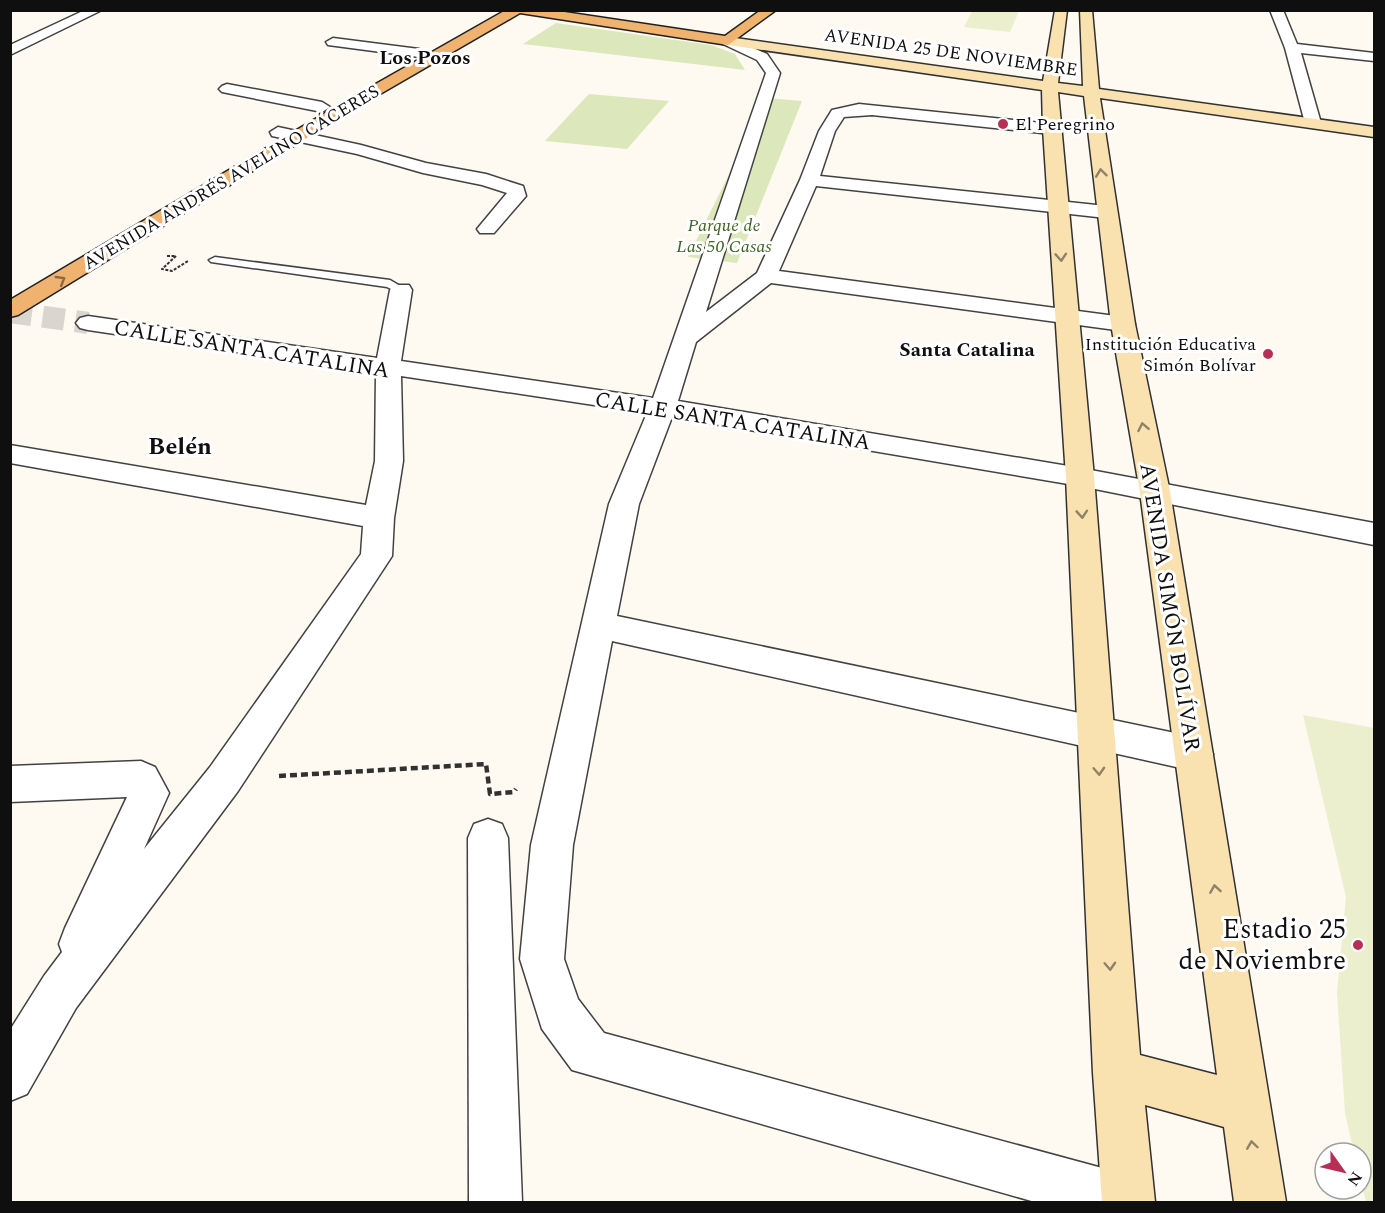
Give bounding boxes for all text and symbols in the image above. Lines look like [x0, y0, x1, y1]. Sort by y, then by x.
street label: AVENIDA 25 DE NOVIEMBRE [822, 21, 1079, 84]
district label: Los Pozos [379, 43, 471, 73]
street label: AVENIDA ANDRÉS AVELINO CÁCERES [78, 78, 385, 277]
place label: El Peregrino [1015, 111, 1115, 138]
marker: El Peregrino [996, 117, 1010, 131]
one-way arrow [1095, 168, 1107, 177]
park label: Parque de Las 50 Casas [676, 212, 772, 260]
one-way arrow [1054, 252, 1067, 261]
one-way arrow [55, 275, 65, 287]
street label: CALLE SANTA CATALINA [112, 311, 392, 388]
place label: Institución Educativa Simón Bolívar [1085, 331, 1256, 379]
district label: Santa Catalina [899, 335, 1035, 365]
marker: Institución Educativa Simón Bolívar [1261, 347, 1275, 361]
street label: CALLE SANTA CATALINA [593, 383, 873, 460]
one-way arrow [1137, 422, 1150, 432]
district label: Belén [148, 429, 212, 465]
street label: AVENIDA SIMÓN BOLÍVAR [1130, 461, 1209, 754]
one-way arrow [1075, 509, 1088, 518]
one-way arrow [1092, 767, 1105, 776]
one-way arrow [1209, 885, 1221, 894]
place label: Estadio 25 de Noviembre [1179, 909, 1346, 982]
marker: Estadio 25 de Noviembre [1351, 938, 1365, 952]
one-way arrow [1104, 961, 1117, 970]
one-way arrow [1246, 1140, 1258, 1149]
north arrow [1313, 1141, 1373, 1201]
text: N [1341, 1167, 1368, 1191]

